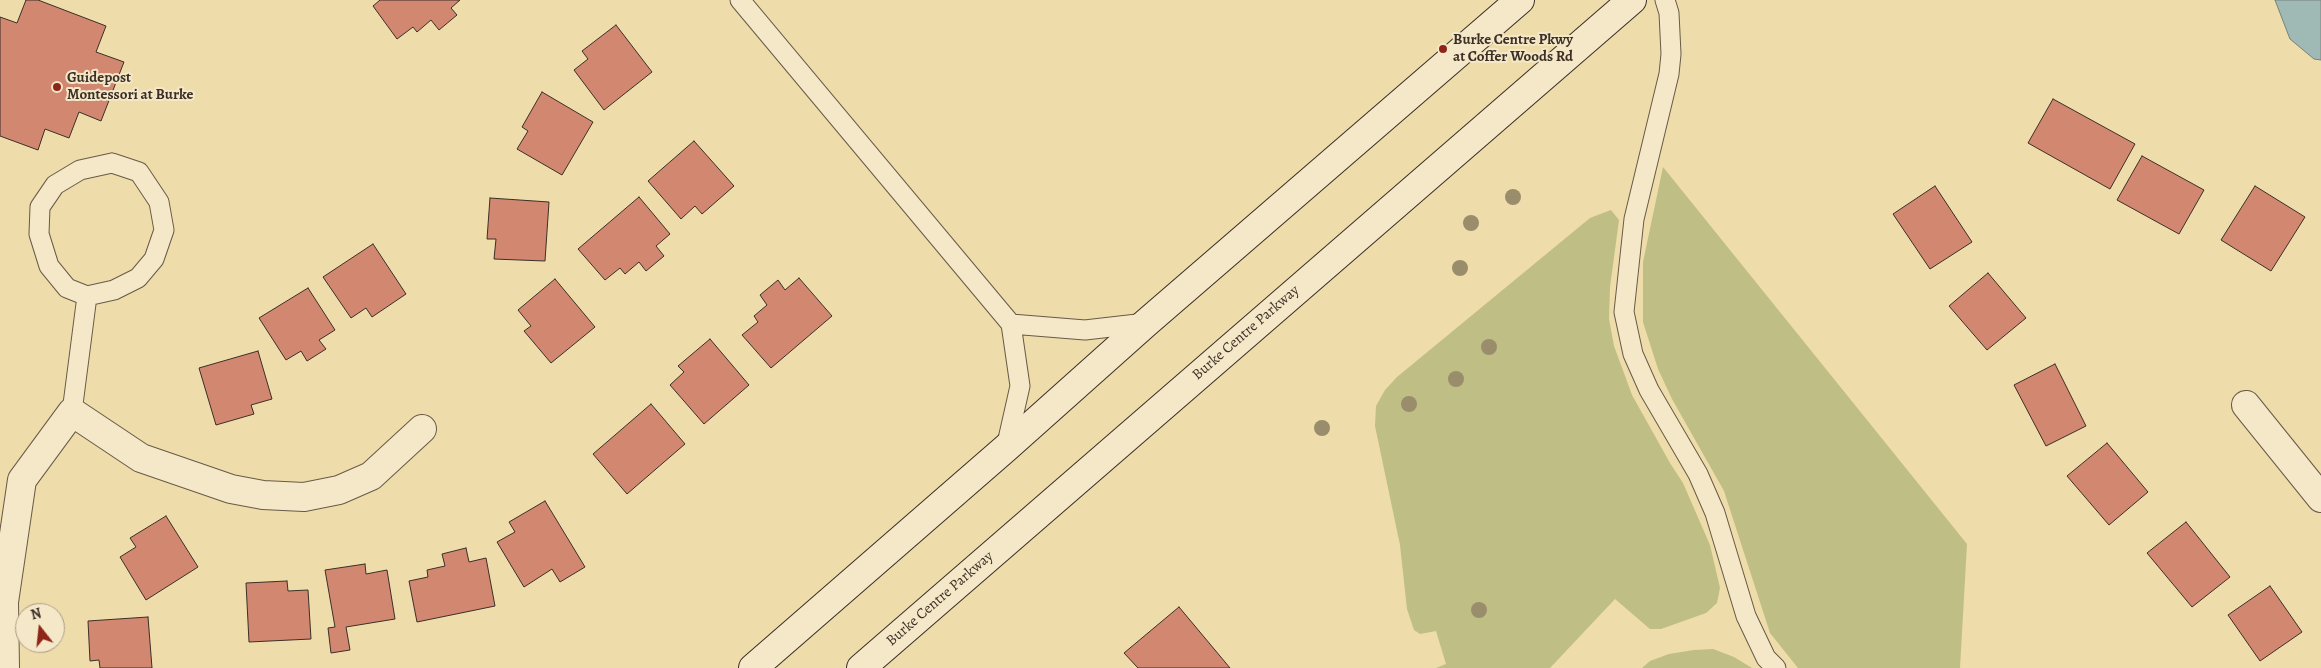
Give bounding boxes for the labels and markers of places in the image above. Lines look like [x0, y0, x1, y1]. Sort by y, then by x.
place label: Burke Centre Pkwy at Coffer Woods Rd [1453, 31, 1573, 66]
marker: Burke Centre Pkwy at Coffer Woods Rd [1437, 43, 1449, 55]
place label: Guidepost Montessori at Burke [67, 69, 193, 104]
marker: Guidepost Montessori at Burke [51, 81, 63, 93]

